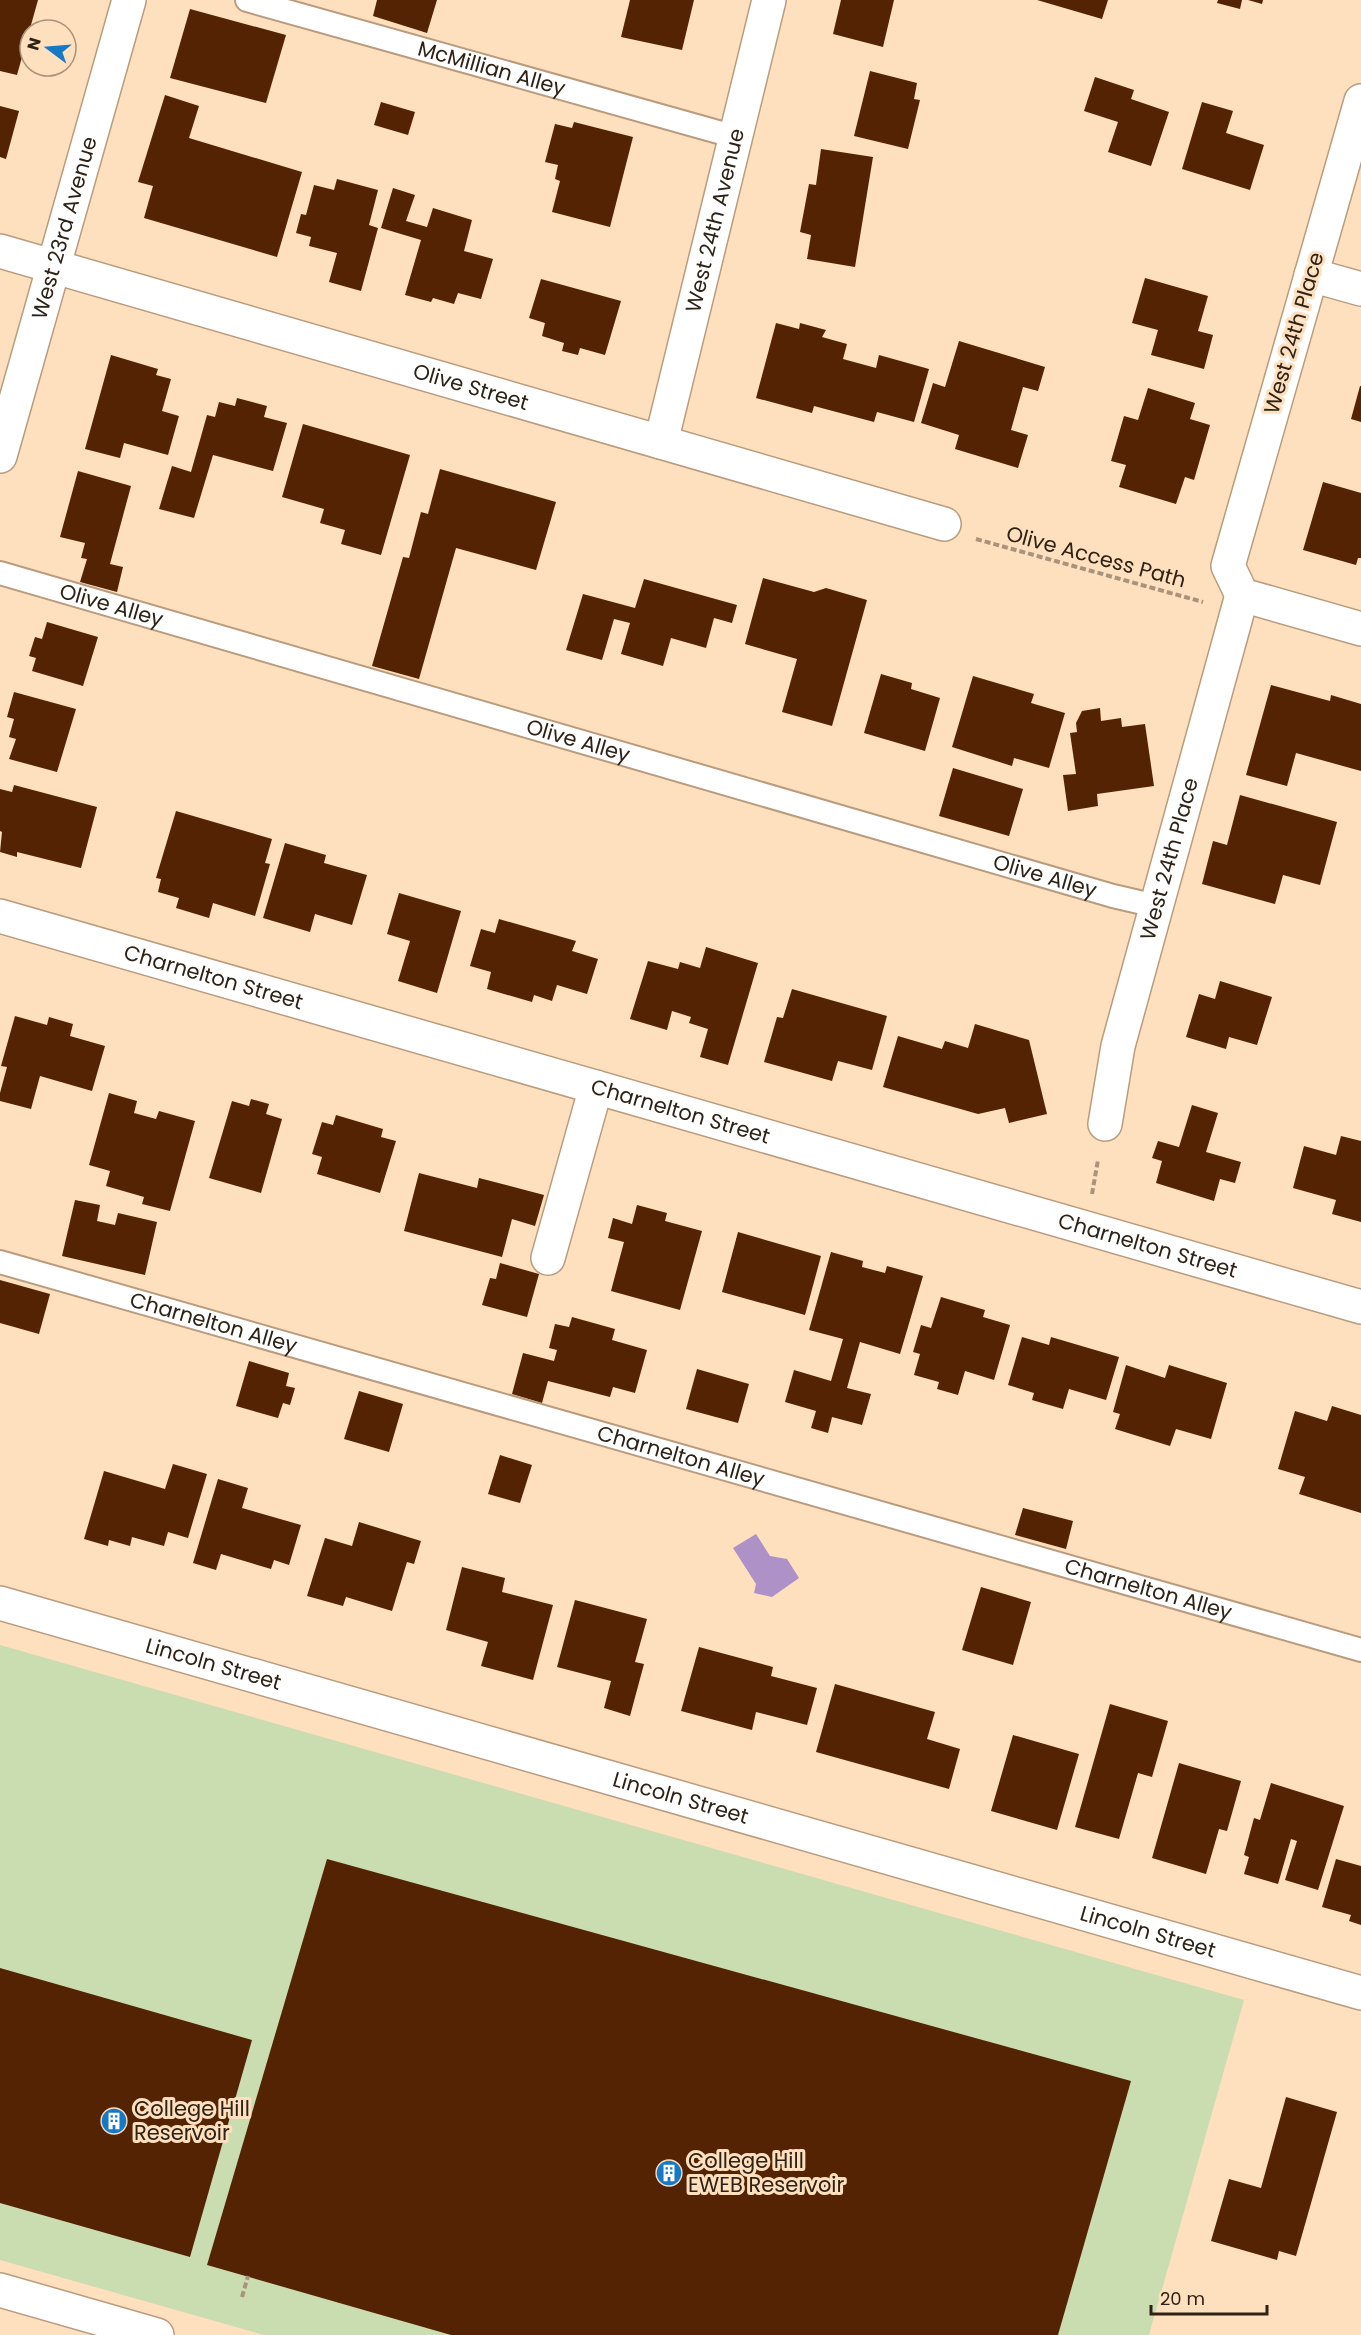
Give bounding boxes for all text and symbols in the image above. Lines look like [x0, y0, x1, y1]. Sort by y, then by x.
north arrow [18, 18, 78, 78]
street label: McMillian Alley [415, 34, 569, 103]
text: N [21, 35, 47, 53]
street label: West 24th Avenue [678, 125, 751, 315]
street label: West 23rd Avenue [24, 133, 104, 323]
street label: West 24th Place [1257, 249, 1330, 417]
street label: Olive Street [410, 356, 532, 417]
street label: Olive Access Path [1003, 519, 1189, 594]
street label: Olive Alley [56, 576, 167, 634]
street label: Olive Alley [523, 712, 634, 769]
street label: West 24th Place [1133, 774, 1205, 943]
street label: Olive Alley [990, 847, 1100, 905]
street label: Charnelton Street [121, 937, 306, 1016]
street label: Charnelton Street [588, 1072, 774, 1151]
street label: Charnelton Street [1055, 1206, 1241, 1285]
street label: Charnelton Alley [127, 1285, 301, 1360]
street label: Charnelton Alley [594, 1418, 768, 1493]
street label: Charnelton Alley [1061, 1551, 1236, 1627]
street label: Lincoln Street [142, 1630, 285, 1697]
street label: Lincoln Street [610, 1764, 752, 1831]
street label: Lincoln Street [1077, 1898, 1219, 1965]
place label: College Hill Reservoir [134, 2094, 250, 2147]
building icon: College Hill Reservoir [99, 2106, 129, 2136]
place label: College Hill EWEB Reservoir [688, 2146, 845, 2199]
building icon: College Hill EWEB Reservoir [654, 2158, 684, 2188]
scale bar [1151, 2278, 1266, 2316]
text: 20 m [1160, 2286, 1205, 2311]

